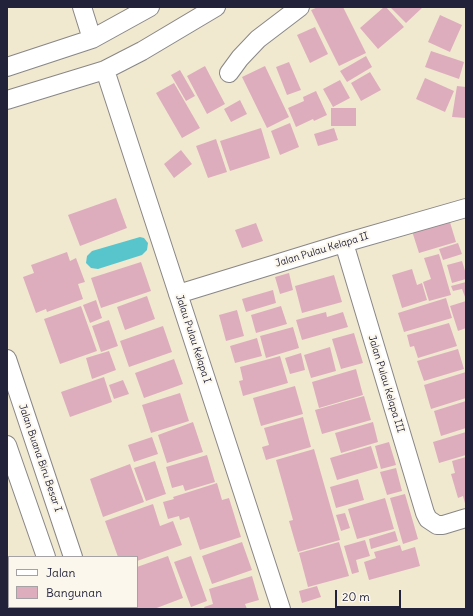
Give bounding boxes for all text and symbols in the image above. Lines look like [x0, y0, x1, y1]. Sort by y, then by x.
street label: Jalan Pulau Kelapa II [274, 230, 370, 270]
street label: Jalau Pulau Kelapa I [173, 293, 213, 385]
street label: Jalan Pulau Kelapa III [365, 334, 407, 434]
street label: Jalan Buana Biru Besar I [16, 403, 64, 513]
legend [8, 556, 138, 608]
text: Jalan [46, 565, 75, 580]
scale bar [337, 582, 403, 608]
text: Bangunan [46, 585, 102, 600]
text: 20 m [342, 589, 370, 604]

